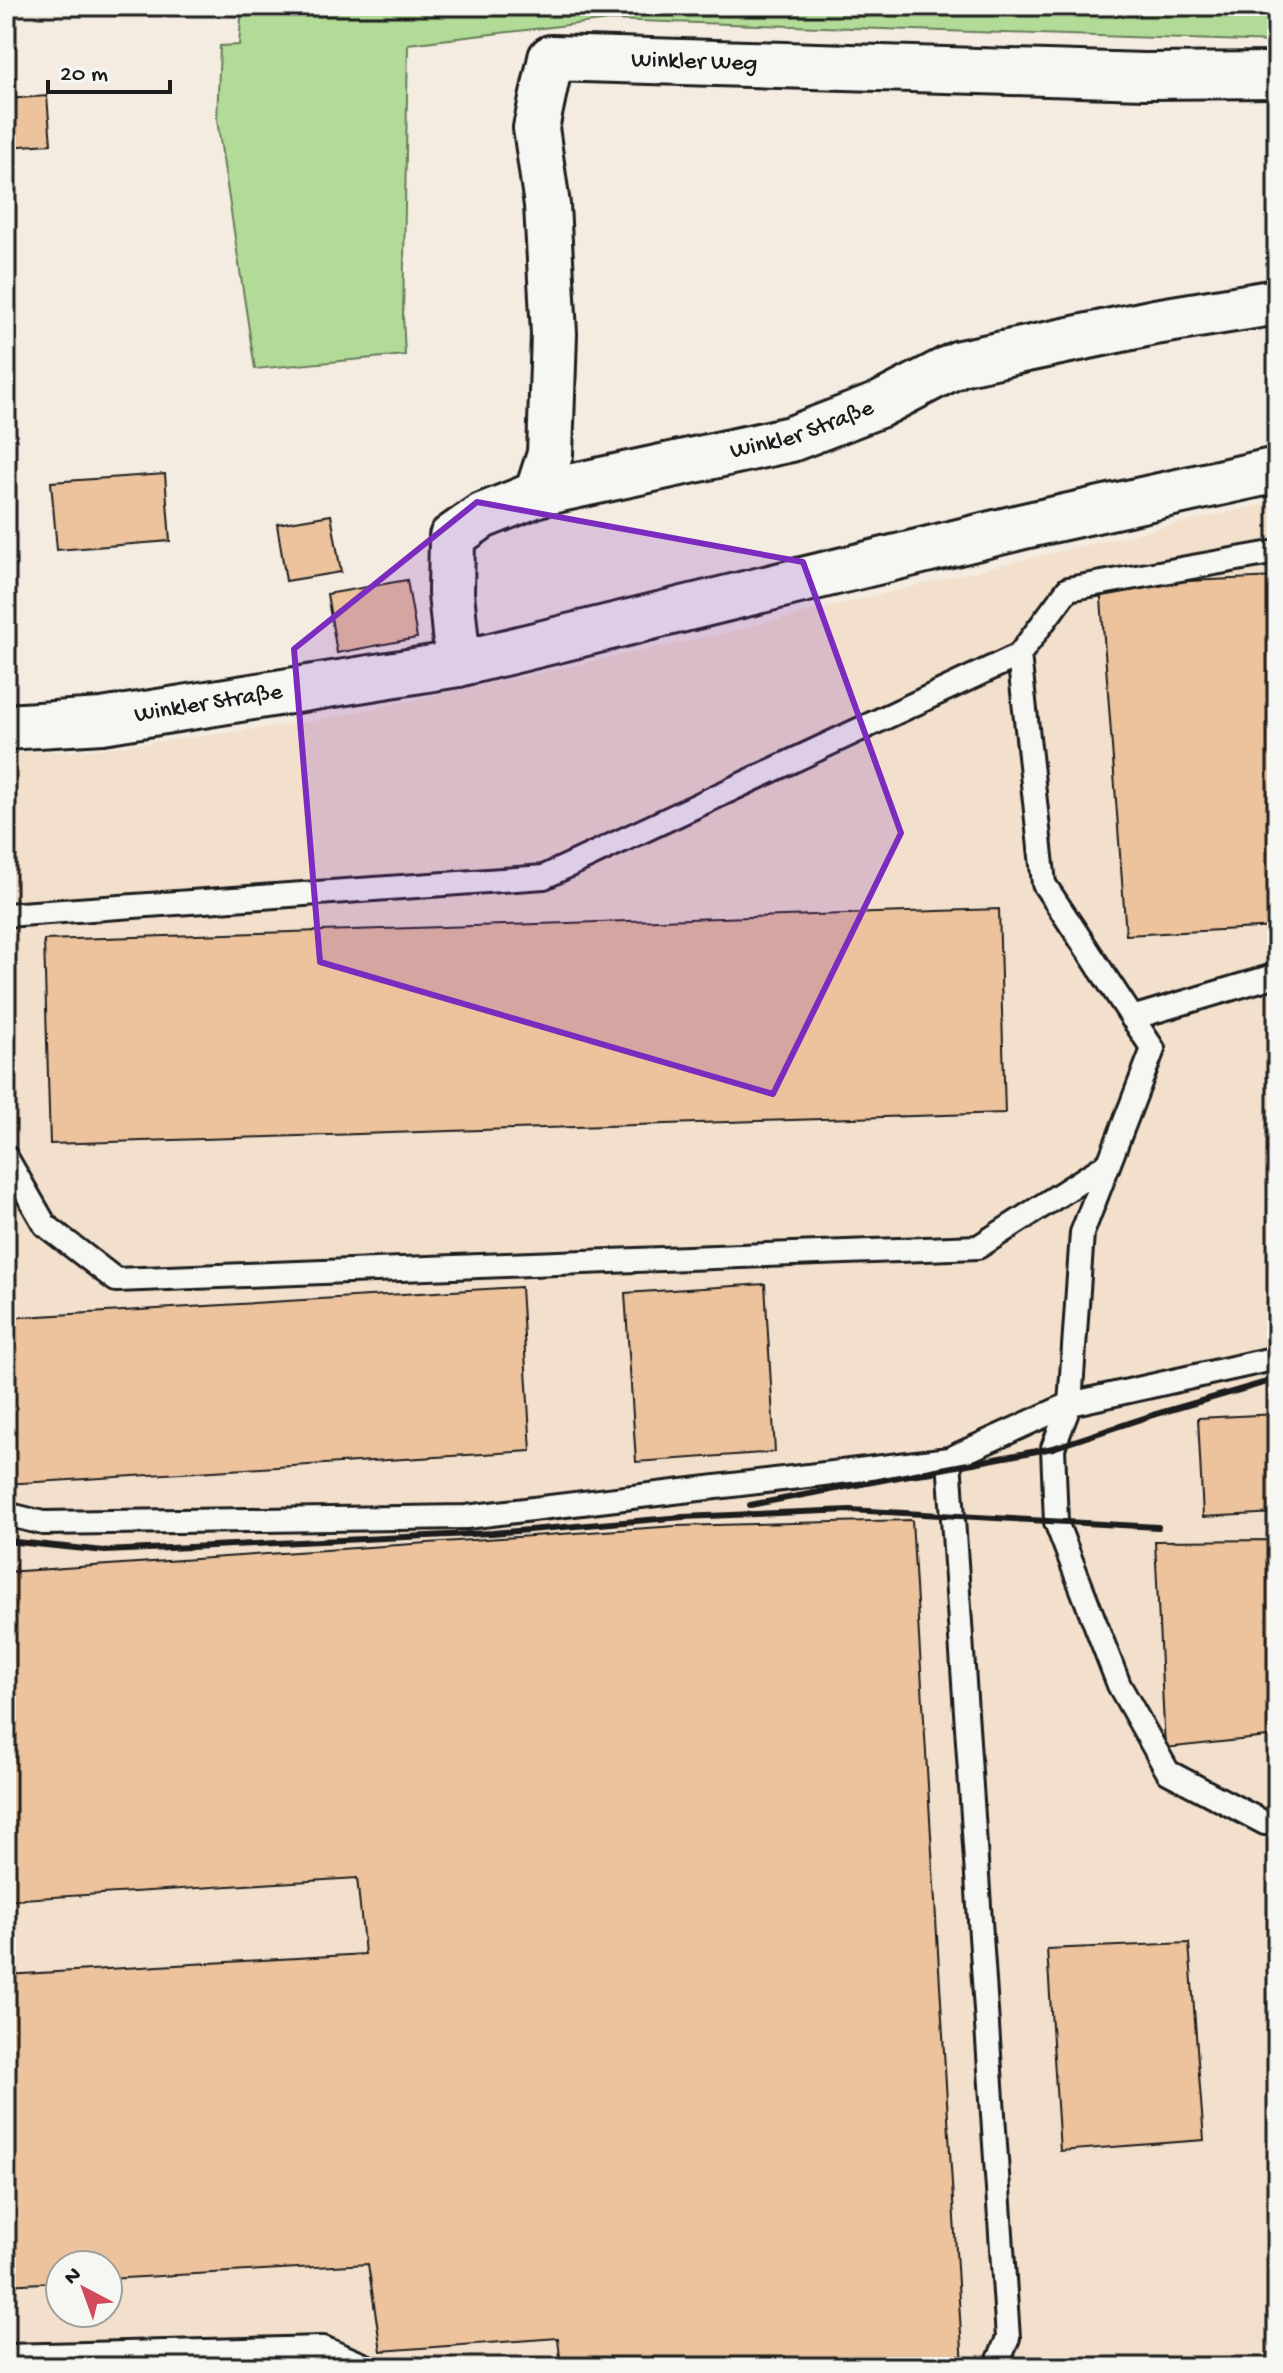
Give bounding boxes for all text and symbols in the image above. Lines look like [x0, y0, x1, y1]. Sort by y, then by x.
scale bar [48, 44, 170, 94]
street label: Winkler Weg [631, 46, 758, 79]
text: 20 m [60, 61, 108, 90]
street label: Winkler Straße [728, 394, 878, 466]
street label: Winkler Straße [132, 678, 285, 730]
north arrow [44, 2249, 124, 2329]
text: N [60, 2262, 87, 2291]

